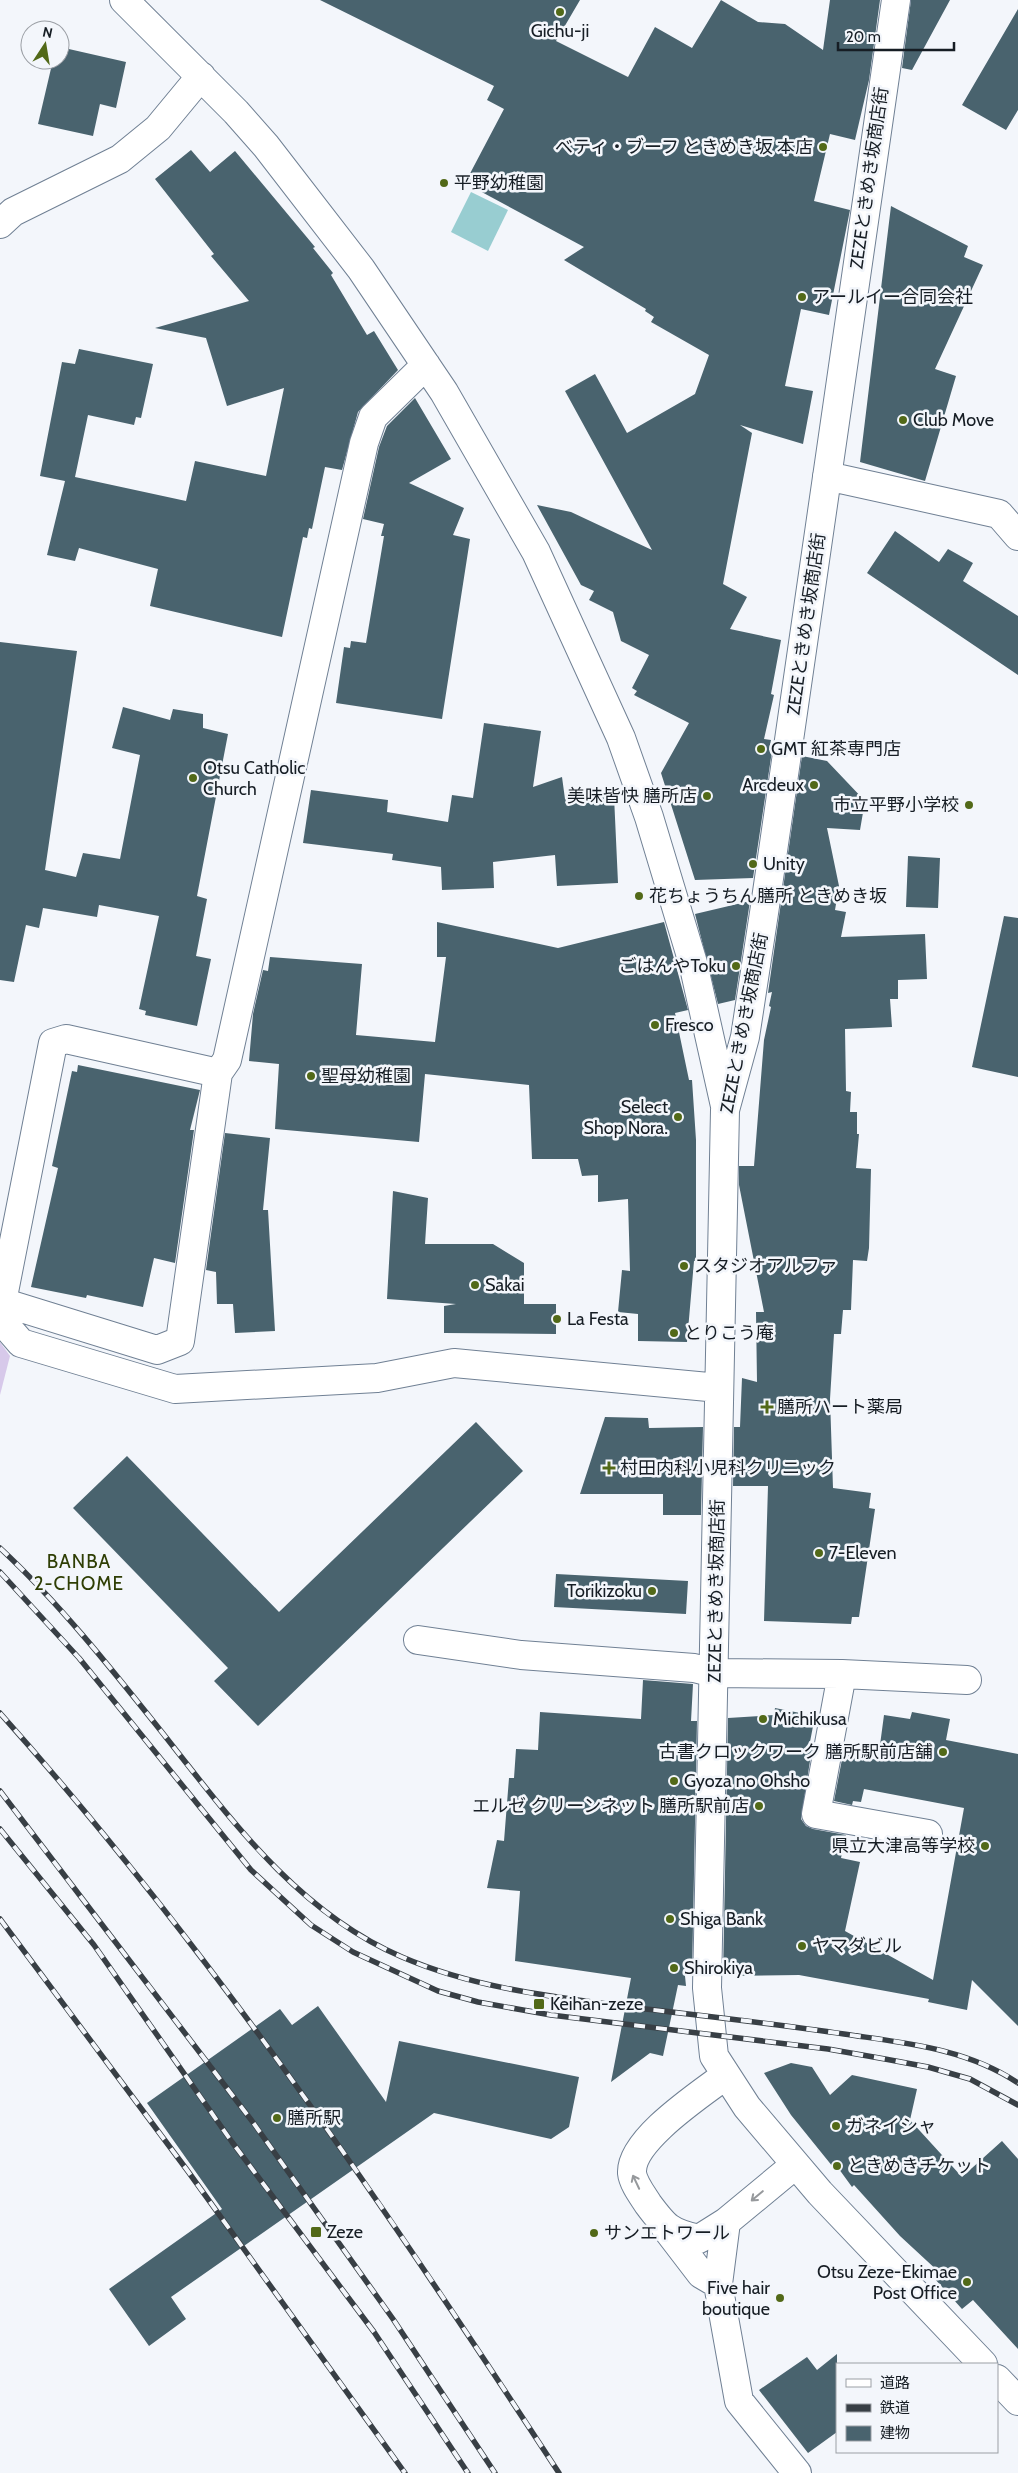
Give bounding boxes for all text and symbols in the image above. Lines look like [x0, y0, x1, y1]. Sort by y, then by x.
marker: Gichu-ji [554, 6, 566, 18]
north arrow [20, 20, 70, 70]
place label: Gichu-ji [531, 20, 589, 42]
scale bar [838, 20, 954, 52]
text: N [41, 22, 54, 42]
text: 20 m [846, 28, 881, 46]
street label: ZEZEときめき坂商店街 [845, 86, 893, 270]
place label: べティ・ブーフ ときめき坂 本店 [555, 136, 813, 158]
marker: べティ・ブーフ ときめき坂 本店 [817, 141, 829, 153]
place label: 平野幼稚園 [454, 172, 544, 194]
marker: 平野幼稚園 [438, 177, 450, 189]
place label: アールイー合同会社 [812, 286, 973, 308]
marker: アールイー合同会社 [796, 291, 808, 303]
place label: Club Move [913, 409, 994, 431]
marker: Club Move [897, 414, 909, 426]
street label: ZEZEときめき坂商店街 [782, 532, 830, 716]
place label: GMT 紅茶専門店 [771, 738, 901, 760]
marker: GMT 紅茶専門店 [755, 743, 767, 755]
place label: Otsu Catholic Church [203, 757, 305, 800]
marker: Otsu Catholic Church [187, 772, 199, 784]
place label: Arcdeux [742, 774, 804, 796]
marker: Arcdeux [808, 779, 820, 791]
place label: 美味皆快 膳所店 [567, 785, 697, 807]
marker: 美味皆快 膳所店 [701, 790, 713, 802]
place label: 市立平野小学校 [833, 794, 959, 816]
marker: 市立平野小学校 [963, 799, 975, 811]
place label: Unity [763, 853, 805, 875]
marker: Unity [747, 858, 759, 870]
place label: 花ちょうちん膳所 ときめき坂 [649, 885, 887, 907]
marker: 花ちょうちん膳所 ときめき坂 [633, 890, 645, 902]
street label: ZEZEときめき坂商店街 [716, 931, 772, 1115]
place label: ごはんやToku [618, 955, 726, 977]
marker: ごはんやToku [730, 960, 742, 972]
place label: Fresco [665, 1014, 714, 1036]
marker: Fresco [649, 1019, 661, 1031]
place label: 聖母幼稚園 [321, 1065, 411, 1087]
marker: 聖母幼稚園 [305, 1070, 317, 1082]
place label: Select Shop Nora. [584, 1096, 668, 1139]
marker: Select Shop Nora. [672, 1111, 684, 1123]
place label: スタジオアルファ [694, 1255, 838, 1277]
marker: スタジオアルファ [678, 1260, 690, 1272]
place label: Sakai [485, 1274, 525, 1296]
marker: Sakai [469, 1279, 481, 1291]
place label: La Festa [567, 1308, 629, 1330]
marker: La Festa [551, 1313, 563, 1325]
place label: とりこう庵 [684, 1322, 774, 1344]
marker: とりこう庵 [668, 1327, 680, 1339]
place label: 膳所ハート薬局 [777, 1396, 903, 1418]
marker: 膳所ハート薬局 [761, 1401, 773, 1413]
place label: 村田内科小児科クリニック [620, 1457, 836, 1479]
marker: 村田内科小児科クリニック [602, 1461, 616, 1475]
street label: ZEZEときめき坂商店街 [703, 1499, 729, 1683]
place label: 7-Eleven [829, 1542, 897, 1564]
marker: 7-Eleven [813, 1547, 825, 1559]
district label: BANBA 2-CHOME [34, 1550, 124, 1595]
place label: Torikizoku [567, 1580, 642, 1602]
marker: Torikizoku [646, 1585, 658, 1597]
place label: Michikusa [773, 1708, 847, 1730]
marker: Michikusa [757, 1713, 769, 1725]
place label: 古書クロックワーク 膳所駅前店舗 [659, 1741, 933, 1763]
marker: 古書クロックワーク 膳所駅前店舗 [937, 1746, 949, 1758]
place label: Gyoza no Ohsho [684, 1770, 810, 1792]
marker: Gyoza no Ohsho [668, 1775, 680, 1787]
place label: エルゼ クリーンネット 膳所駅前店 [472, 1795, 749, 1817]
marker: エルゼ クリーンネット 膳所駅前店 [753, 1800, 765, 1812]
place label: 県立大津高等学校 [831, 1835, 975, 1857]
marker: 県立大津高等学校 [979, 1840, 991, 1852]
place label: Shiga Bank [680, 1908, 764, 1930]
marker: Shiga Bank [664, 1913, 676, 1925]
place label: ヤマダビル [812, 1935, 902, 1957]
marker: ヤマダビル [796, 1940, 808, 1952]
place label: Shirokiya [684, 1957, 753, 1979]
marker: Shirokiya [668, 1962, 680, 1974]
place label: Keihan-zeze [550, 1993, 643, 2015]
marker: Keihan-zeze [532, 1997, 546, 2011]
place label: 膳所駅 [287, 2107, 341, 2129]
marker: 膳所駅 [271, 2112, 283, 2124]
place label: ガネイシャ [846, 2115, 936, 2137]
marker: ガネイシャ [830, 2120, 842, 2132]
place label: ときめきチケット [847, 2155, 991, 2177]
marker: ときめきチケット [831, 2160, 843, 2172]
one-way arrow [631, 2175, 640, 2190]
one-way arrow [751, 2190, 764, 2202]
place label: Zeze [327, 2221, 363, 2243]
place label: サンエトワール [604, 2222, 730, 2244]
marker: Zeze [309, 2225, 323, 2239]
marker: サンエトワール [588, 2227, 600, 2239]
place label: Otsu Zeze-Ekimae Post Office [817, 2261, 957, 2304]
marker: Otsu Zeze-Ekimae Post Office [961, 2276, 973, 2288]
place label: Five hair boutique [702, 2277, 770, 2320]
marker: Five hair boutique [774, 2292, 786, 2304]
legend [836, 2363, 998, 2453]
text: 道路 [880, 2374, 910, 2392]
text: 鉄道 [880, 2399, 910, 2417]
text: 建物 [880, 2424, 910, 2442]

